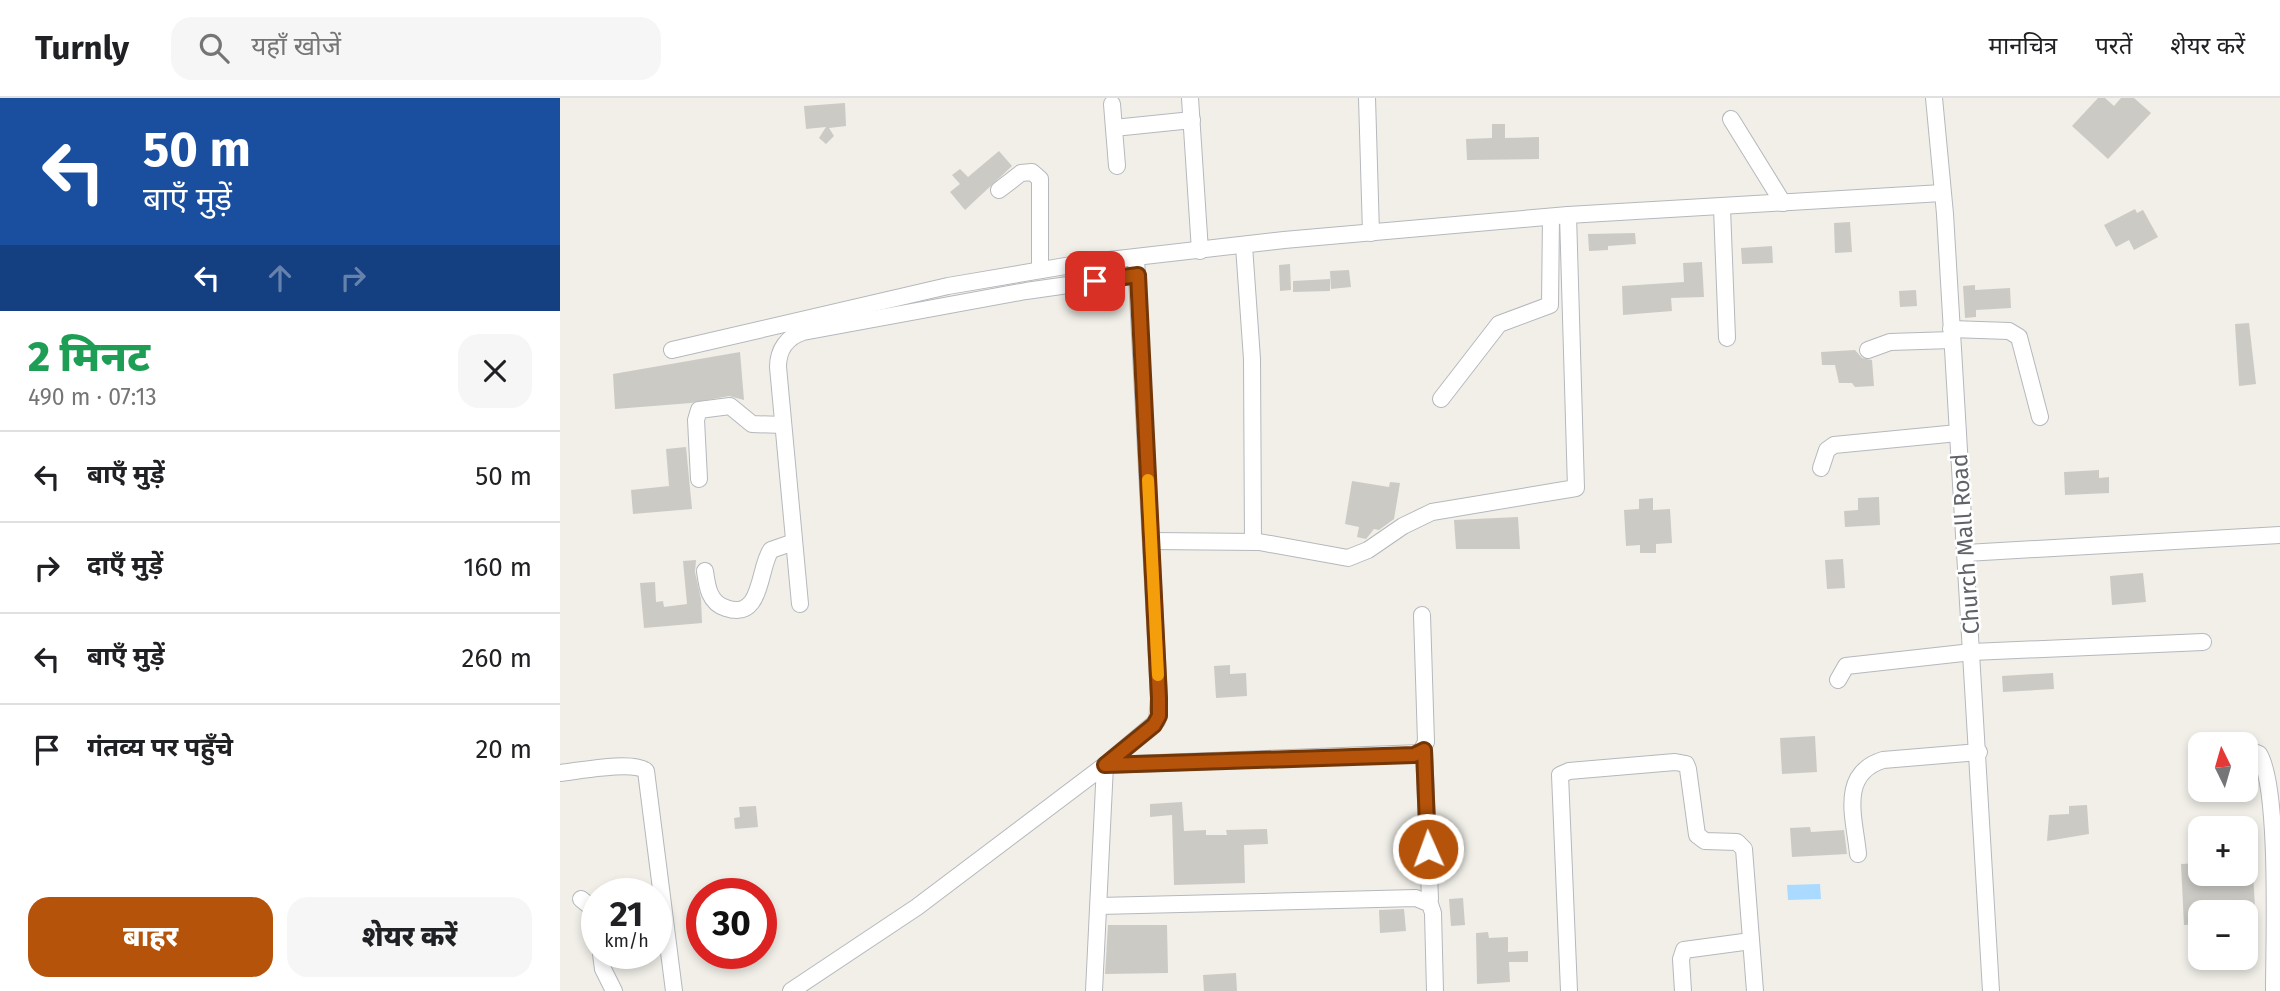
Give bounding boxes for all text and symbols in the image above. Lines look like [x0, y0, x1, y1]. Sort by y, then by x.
search box [171, 17, 661, 80]
text: Turnly [35, 28, 129, 68]
icon: search [195, 29, 233, 67]
text: यहाँ खोजें [251, 31, 341, 62]
text: मानचित्र [1989, 32, 2057, 60]
text: परतें [2095, 32, 2132, 60]
text: शेयर करें [2170, 32, 2245, 60]
text: 50 m [143, 120, 251, 179]
icon: left [28, 126, 119, 217]
text: बाएँ मुड़ें [143, 180, 232, 218]
pin [1065, 251, 1125, 311]
icon: left [188, 259, 226, 297]
icon: ahead [261, 259, 299, 297]
icon: right [334, 259, 372, 297]
icon: arrive [1076, 262, 1114, 300]
text: 2 मिनट [28, 332, 150, 382]
button: close [458, 334, 532, 408]
text: 490 m · 07:13 [28, 383, 157, 411]
street label: Church Mall Road [1945, 453, 1985, 635]
icon: left [28, 458, 66, 496]
text: बाएँ मुड़ें [87, 459, 164, 490]
text: 50 m [475, 461, 532, 492]
icon: right [28, 549, 66, 587]
text: दाएँ मुड़ें [87, 550, 163, 581]
text: 160 m [463, 552, 532, 583]
icon: left [28, 640, 66, 678]
text: बाएँ मुड़ें [87, 641, 164, 672]
text: 260 m [462, 643, 532, 674]
icon: arrive [28, 731, 66, 769]
text: गंतव्य पर पहुँचे [87, 732, 233, 763]
north arrow [2188, 732, 2258, 802]
map controls [2188, 732, 2258, 970]
text: 20 m [475, 734, 532, 765]
position arrow [1391, 812, 1465, 886]
button: + [2188, 816, 2258, 886]
speed limit sign: 30 [686, 878, 777, 969]
text: 21 [610, 893, 643, 935]
button: बाहर [28, 897, 273, 977]
button: शेयर करें [287, 897, 532, 977]
button: − [2188, 900, 2258, 970]
text: km/h [604, 930, 649, 952]

